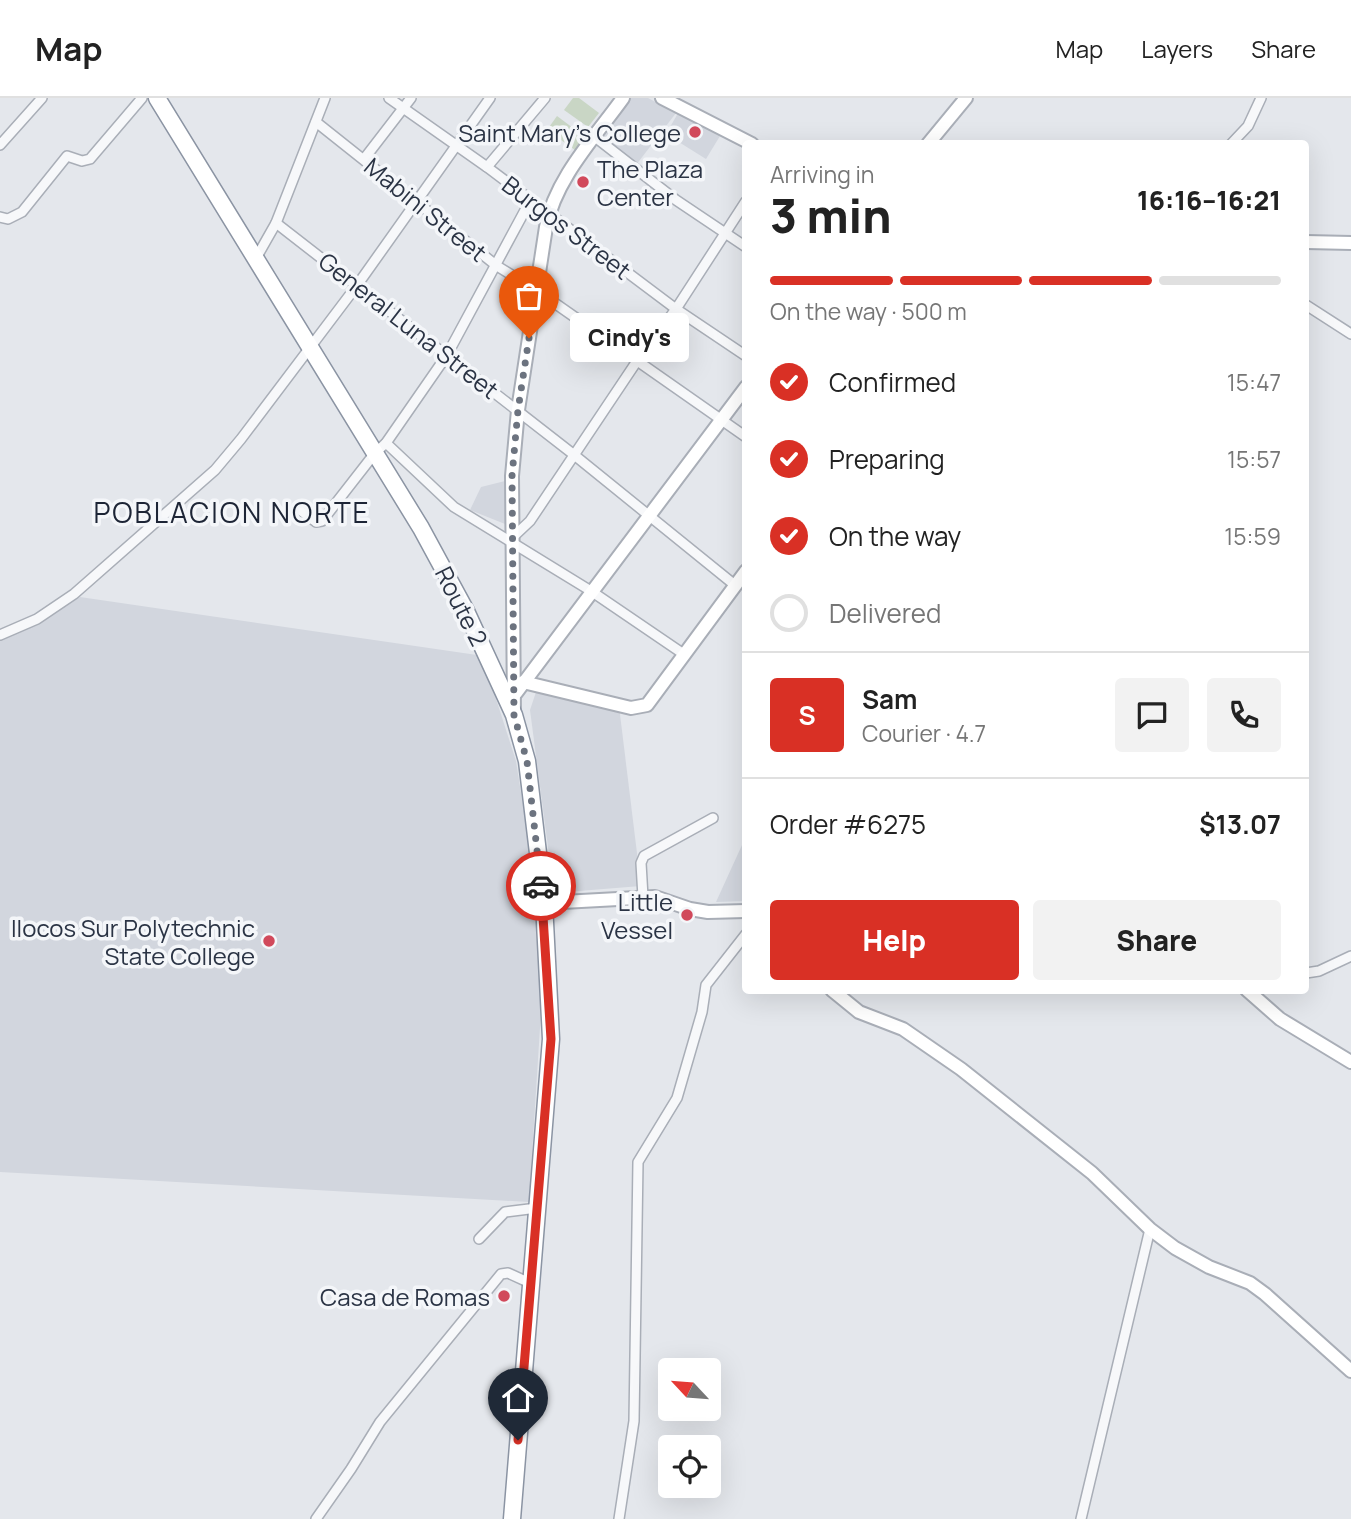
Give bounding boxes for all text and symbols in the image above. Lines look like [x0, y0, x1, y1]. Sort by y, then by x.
text: Map [35, 26, 103, 71]
text: Map [1056, 32, 1103, 65]
text: Layers [1141, 32, 1213, 65]
text: Share [1251, 32, 1316, 65]
place label: Saint Mary's College [458, 116, 681, 149]
marker: Saint Mary's College [687, 124, 703, 140]
street label: Mabini Street [358, 149, 494, 269]
place label: The Plaza Center [597, 152, 703, 213]
text: Arriving in [770, 158, 875, 190]
street label: Burgos Street [496, 168, 638, 286]
marker: The Plaza Center [575, 174, 591, 190]
text: 16:16–16:21 [1137, 182, 1281, 218]
text: 3 min [770, 184, 891, 247]
street label: General Luna Street [312, 244, 506, 406]
pin [499, 266, 559, 338]
icon: bag [510, 277, 548, 315]
text: On the way · 500 m [770, 295, 967, 327]
callout: Cindy's [571, 314, 690, 362]
text: Cindy's [588, 321, 671, 353]
icon: check [770, 363, 808, 401]
text: Confirmed [829, 364, 956, 400]
text: 15:47 [1227, 366, 1281, 398]
icon: check [770, 440, 808, 478]
text: Preparing [829, 441, 945, 477]
text: 15:57 [1227, 443, 1281, 475]
district label: POBLACION NORTE [93, 493, 371, 531]
icon: check [770, 517, 808, 555]
text: On the way [829, 518, 961, 554]
text: 15:59 [1224, 520, 1281, 552]
street label: Route 2 [428, 561, 496, 651]
text: Delivered [829, 595, 941, 631]
button: chat [1115, 678, 1189, 752]
button: phone [1207, 678, 1281, 752]
text: Sam [862, 681, 917, 717]
text: S [798, 697, 816, 733]
text: Courier · 4.7 [862, 717, 986, 749]
text: Order #6275 [770, 806, 926, 842]
text: $13.07 [1199, 806, 1281, 842]
courier [506, 851, 576, 921]
icon: car [522, 867, 560, 905]
place label: Little Vessel [601, 885, 673, 946]
button: Help [770, 900, 1019, 980]
button: Share [1033, 900, 1281, 980]
marker: Little Vessel [679, 907, 695, 923]
place label: Ilocos Sur Polytechnic State College [11, 911, 255, 972]
marker: Ilocos Sur Polytechnic State College [261, 933, 277, 949]
place label: Casa de Romas [320, 1280, 490, 1313]
marker: Casa de Romas [496, 1288, 512, 1304]
north arrow [658, 1358, 721, 1421]
map controls [658, 1358, 721, 1498]
pin [488, 1368, 548, 1440]
icon: home [499, 1379, 537, 1417]
button: locate [658, 1435, 721, 1498]

